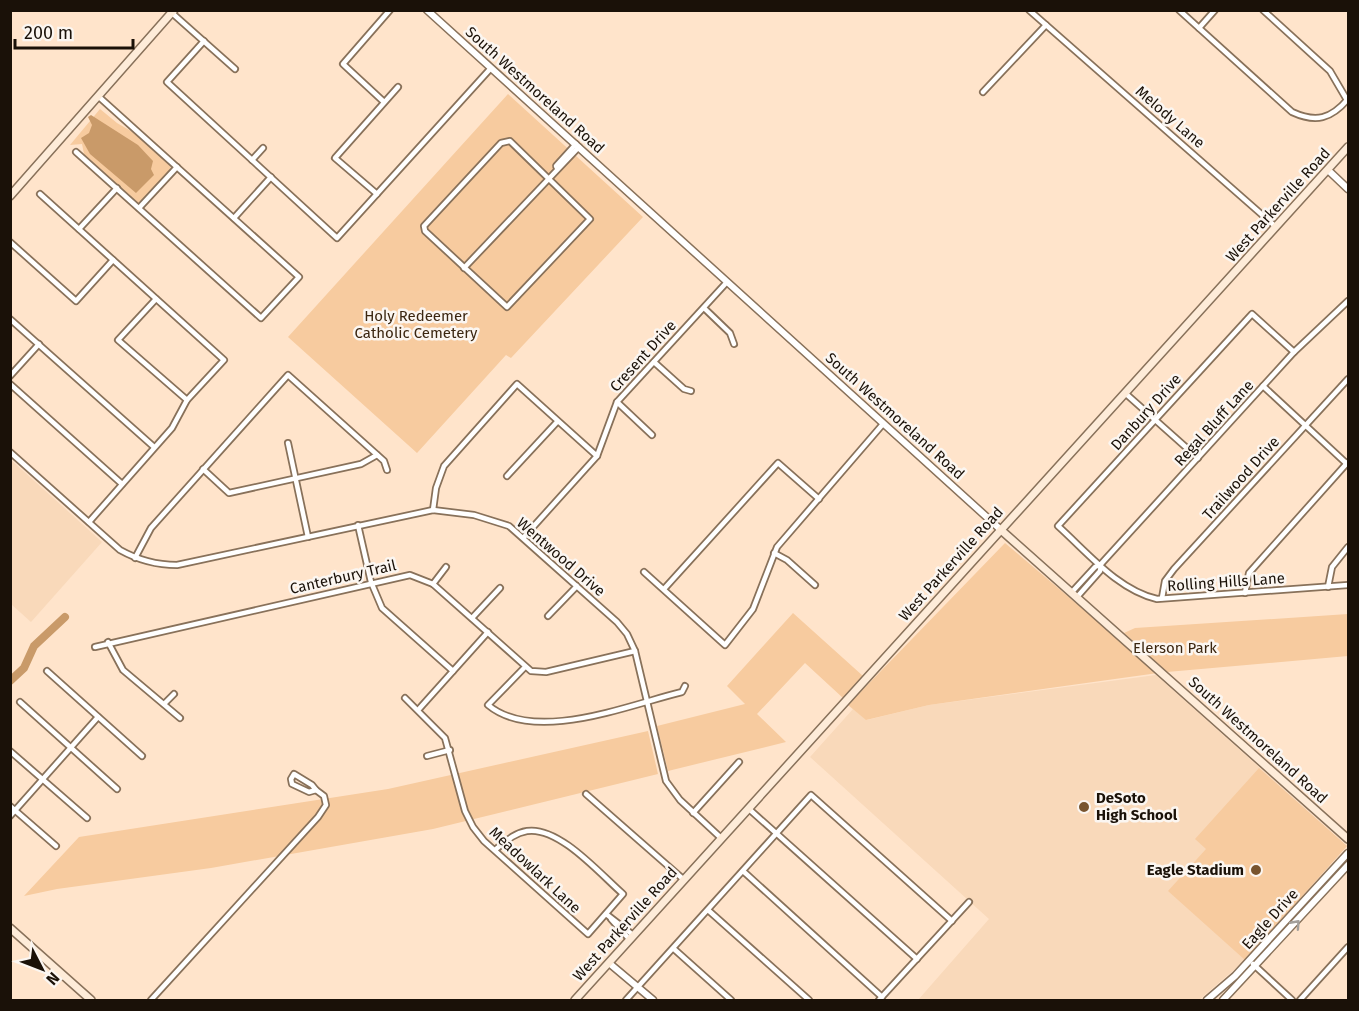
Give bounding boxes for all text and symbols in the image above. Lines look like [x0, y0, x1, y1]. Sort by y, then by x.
scale bar [15, 12, 134, 50]
text: 200 m [24, 22, 73, 44]
street label: South Westmoreland Road [462, 23, 608, 157]
street label: Melody Lane [1132, 82, 1208, 152]
street label: West Parkerville Road [1222, 144, 1334, 266]
park label: Holy Redeemer Catholic Cemetery [355, 307, 478, 342]
street label: Cresent Drive [606, 316, 680, 396]
street label: South Westmoreland Road [822, 349, 968, 483]
street label: Danbury Drive [1107, 370, 1185, 454]
street label: Regal Bluff Lane [1171, 376, 1257, 470]
street label: Trailwood Drive [1199, 433, 1283, 523]
street label: West Parkerville Road [895, 503, 1007, 625]
street label: Wentwood Drive [513, 514, 609, 600]
street label: Canterbury Trail [288, 556, 398, 598]
street label: Rolling Hills Lane [1167, 569, 1285, 595]
park label: Elerson Park [1133, 639, 1217, 657]
street label: South Westmoreland Road [1185, 673, 1331, 807]
place label: DeSoto High School [1096, 789, 1178, 824]
marker: DeSoto High School [1077, 800, 1091, 814]
street label: Meadowlark Lane [485, 823, 585, 917]
place label: Eagle Stadium [1147, 861, 1244, 879]
street label: West Parkerville Road [569, 863, 681, 985]
marker: Eagle Stadium [1249, 863, 1263, 877]
street label: Eagle Drive [1238, 885, 1302, 953]
one-way arrow [1289, 920, 1300, 931]
north arrow [12, 939, 72, 999]
text: N [42, 968, 63, 989]

